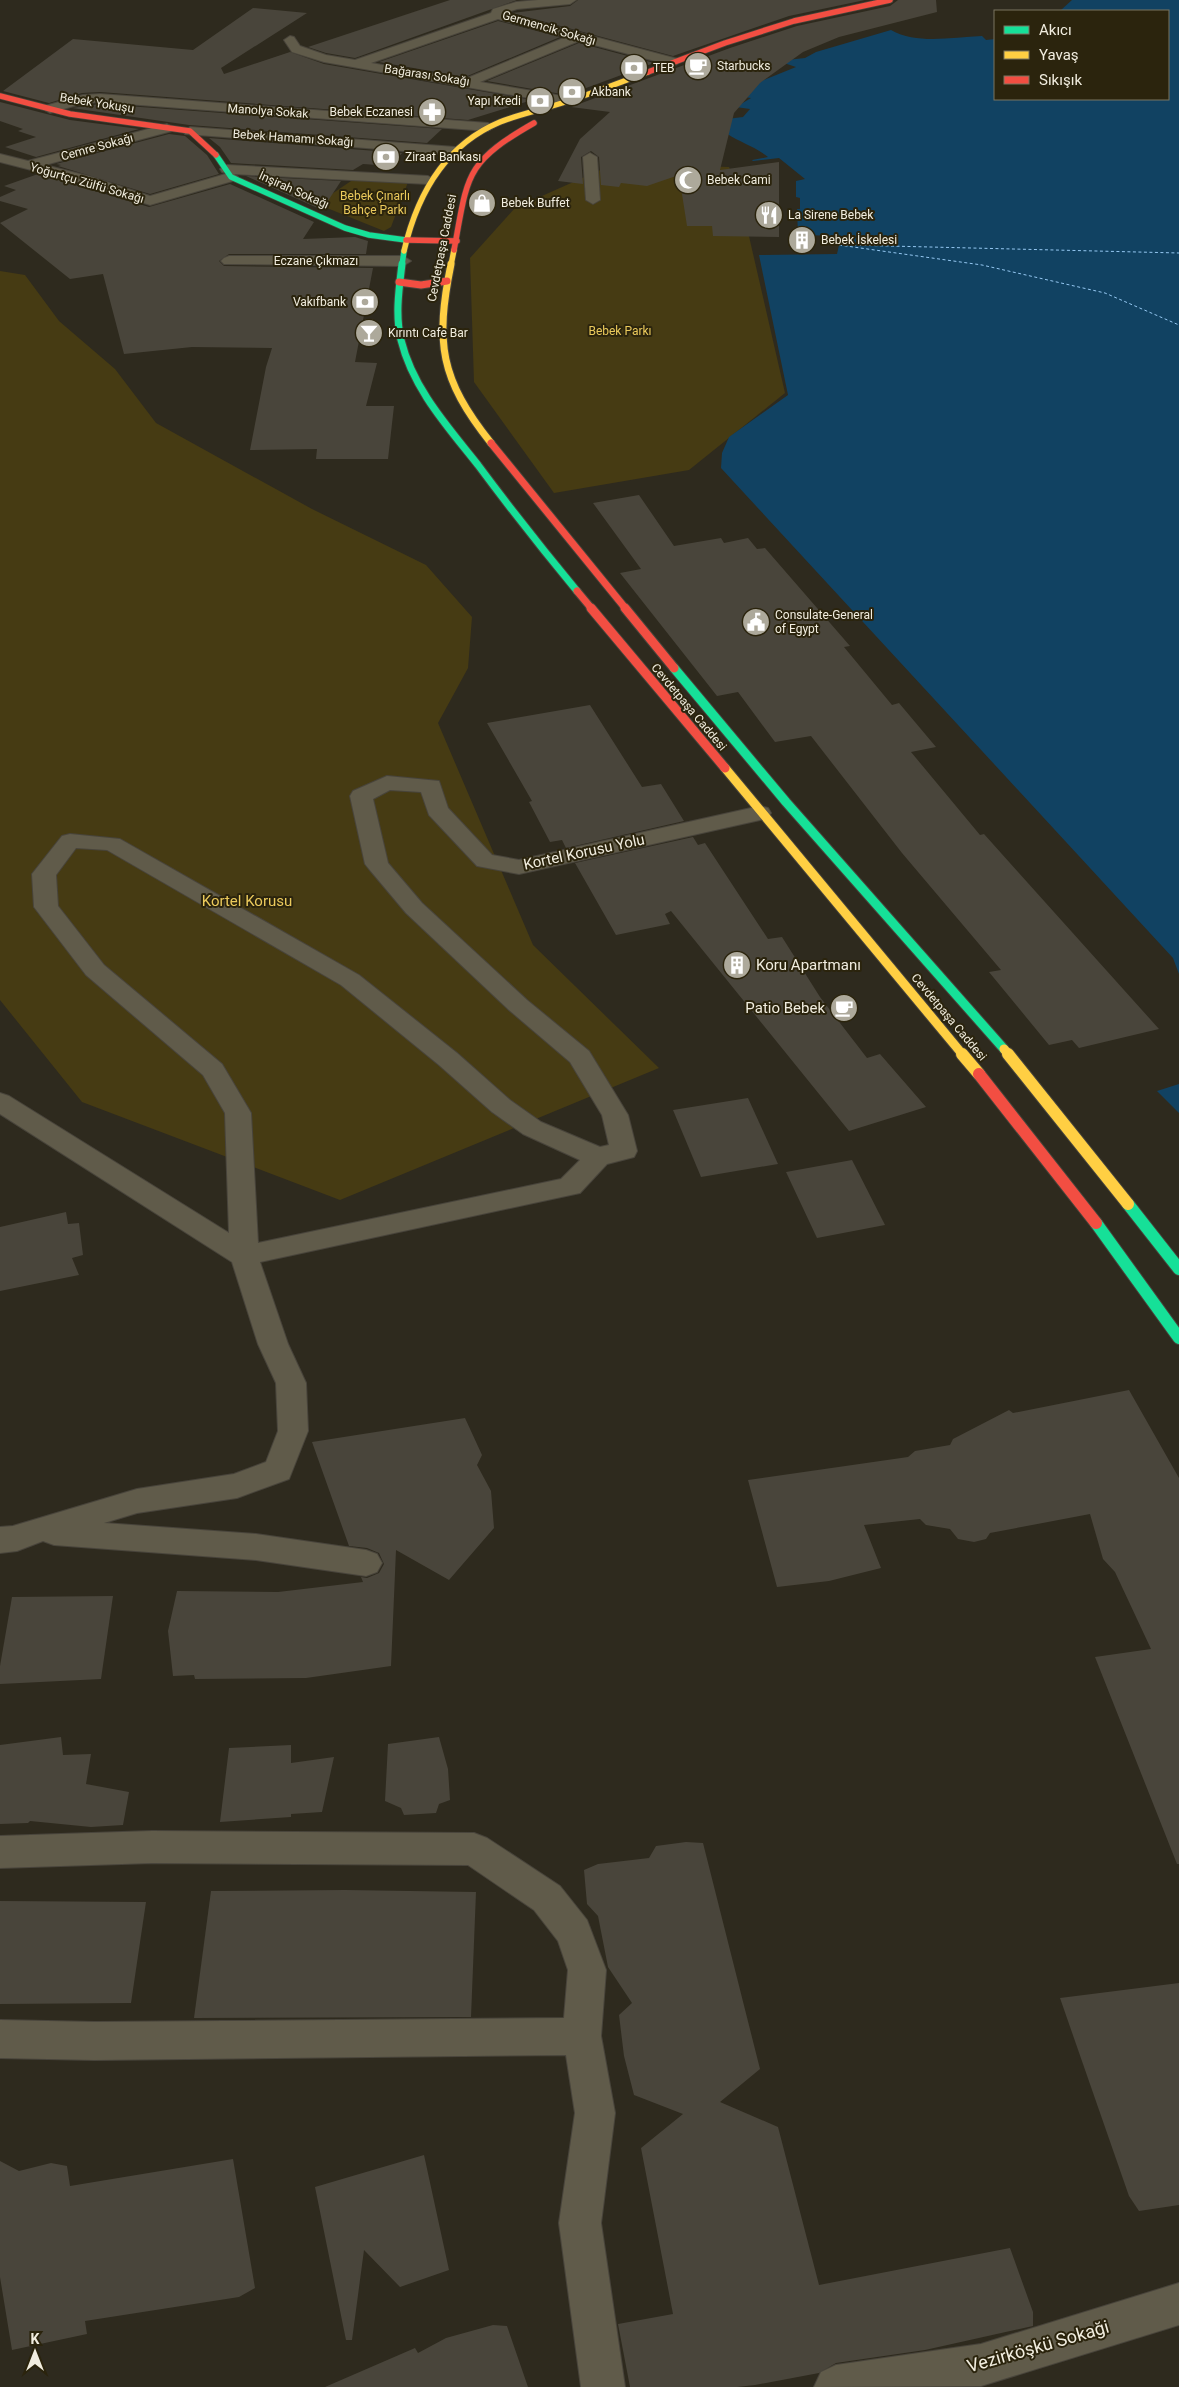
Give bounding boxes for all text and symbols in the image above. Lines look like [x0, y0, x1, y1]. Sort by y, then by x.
street label: Germencik Sokağı [501, 8, 597, 48]
legend [994, 10, 1169, 100]
text: Akıcı [1039, 21, 1072, 39]
text: Yavaş [1039, 46, 1079, 64]
cafe icon: Starbucks [683, 51, 713, 81]
bank icon: TEB [619, 53, 649, 83]
place label: Starbucks [717, 59, 771, 73]
street label: Bağarası Sokağı [383, 61, 471, 89]
place label: TEB [653, 61, 674, 75]
text: Sıkışık [1039, 71, 1082, 89]
bank icon: Akbank [557, 77, 587, 107]
place label: Akbank [591, 85, 632, 99]
bank icon: Yapı Kredi [525, 86, 555, 116]
street label: Bebek Yokuşu [59, 90, 135, 116]
place label: Yapı Kredi [467, 94, 521, 108]
pharmacy icon: Bebek Eczanesi [417, 97, 447, 127]
street label: Manolya Sokak [227, 101, 310, 121]
place label: Bebek Eczanesi [329, 105, 413, 119]
street label: Bebek Hamamı Sokağı [232, 127, 354, 149]
street label: Cemre Sokağı [59, 131, 135, 163]
bank icon: Ziraat Bankası [371, 142, 401, 172]
place label: Ziraat Bankası [405, 150, 481, 164]
street label: Yoğurtçu Zülfü Sokağı [28, 160, 146, 206]
mosque icon: Bebek Cami [673, 165, 703, 195]
street label: İnşirah Sokağı [257, 167, 332, 212]
place label: Bebek Cami [707, 173, 771, 187]
shop icon: Bebek Buffet [467, 188, 497, 218]
park label: Bebek Çınarlı Bahçe Parkı [340, 189, 410, 217]
street label: Cevdetpaşa Caddesi [425, 193, 459, 303]
place label: Bebek Buffet [501, 196, 570, 210]
restaurant icon: La Sirene Bebek [754, 200, 784, 230]
place label: La Sirene Bebek [788, 208, 874, 222]
building icon: Bebek İskelesi [787, 225, 817, 255]
place label: Bebek İskelesi [821, 232, 897, 247]
street label: Eczane Çıkmazı [274, 254, 358, 268]
bank icon: Vakıfbank [350, 287, 380, 317]
place label: Vakıfbank [293, 295, 347, 309]
bar icon: Kırıntı Cafe Bar [354, 318, 384, 348]
park label: Bebek Parkı [588, 324, 652, 338]
place label: Kırıntı Cafe Bar [388, 326, 468, 340]
public building icon: Consulate-General of Egypt [741, 607, 771, 637]
place label: Consulate-General of Egypt [775, 608, 873, 636]
street label: Cevdetpaşa Caddesi [649, 661, 730, 753]
street label: Kortel Korusu Yolu [522, 830, 646, 874]
park label: Kortel Korusu [202, 892, 292, 910]
building icon: Koru Apartmanı [722, 950, 752, 980]
place label: Koru Apartmanı [756, 956, 861, 974]
street label: Cevdetpaşa Caddesi [909, 971, 990, 1063]
cafe icon: Patio Bebek [829, 993, 859, 1023]
place label: Patio Bebek [745, 999, 825, 1017]
street label: Vezirköşkü Sokaği [965, 2316, 1111, 2376]
north arrow [10, 2327, 60, 2377]
text: K [31, 2331, 40, 2347]

